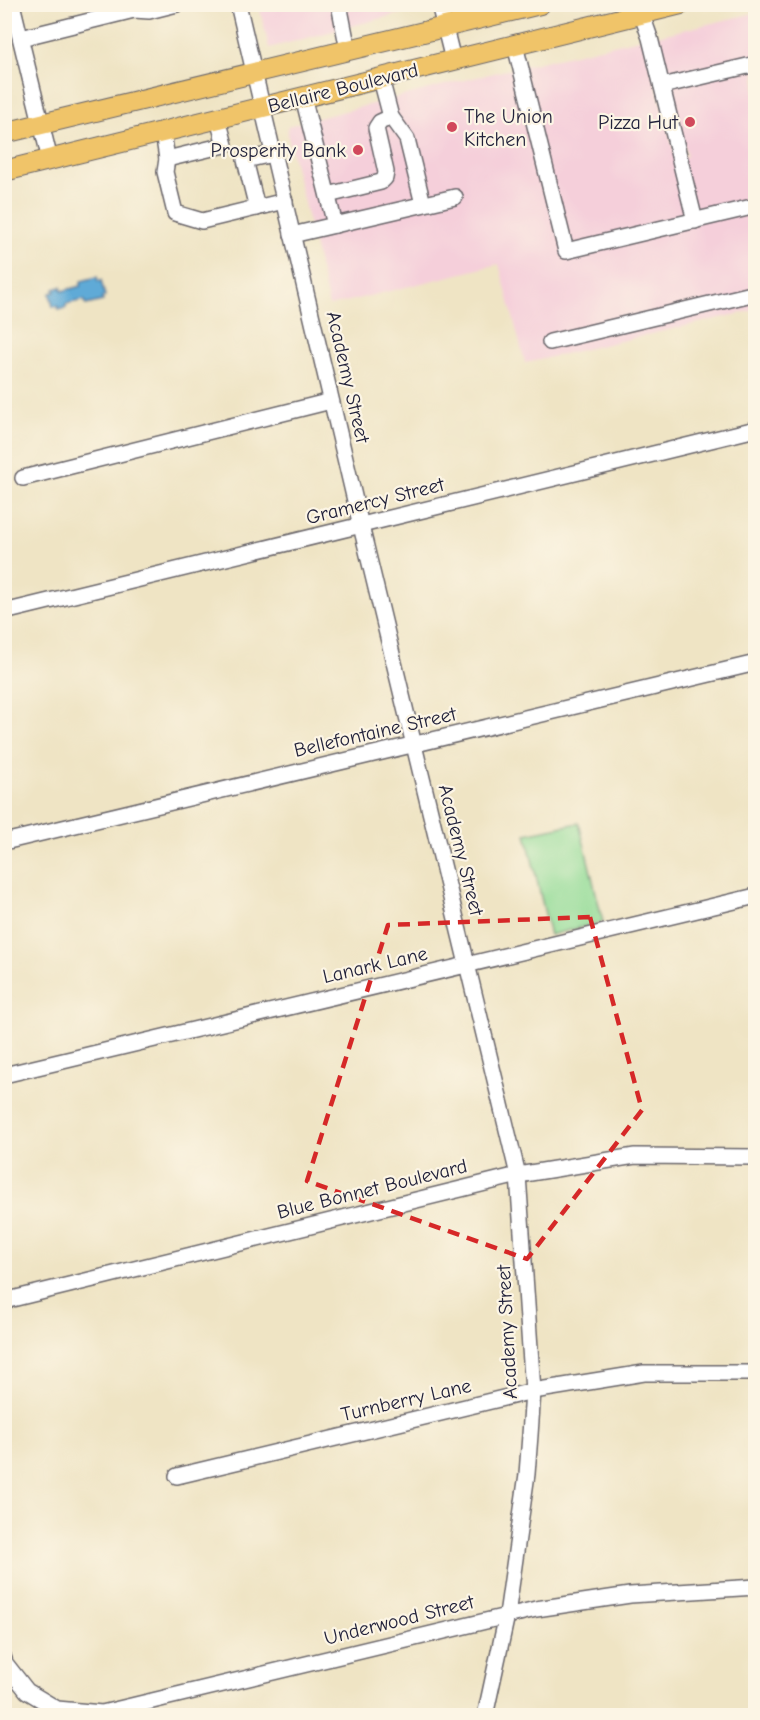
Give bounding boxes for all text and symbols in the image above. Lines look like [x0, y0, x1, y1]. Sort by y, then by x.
street label: Bellaire Boulevard [265, 58, 421, 118]
place label: The Union Kitchen [464, 105, 553, 151]
place label: Pizza Hut [598, 111, 679, 134]
marker: Pizza Hut [683, 115, 697, 129]
marker: The Union Kitchen [445, 120, 459, 134]
place label: Prosperity Bank [211, 139, 346, 162]
marker: Prosperity Bank [351, 143, 365, 157]
street label: Academy Street [322, 309, 375, 446]
street label: Gramercy Street [304, 472, 448, 529]
street label: Bellefontaine Street [292, 702, 460, 762]
street label: Academy Street [434, 782, 489, 919]
street label: Lanark Lane [320, 942, 430, 988]
street label: Blue Bonnet Boulevard [275, 1154, 469, 1224]
street label: Academy Street [492, 1263, 522, 1400]
street label: Turnberry Lane [339, 1374, 473, 1426]
street label: Underwood Street [322, 1590, 478, 1650]

